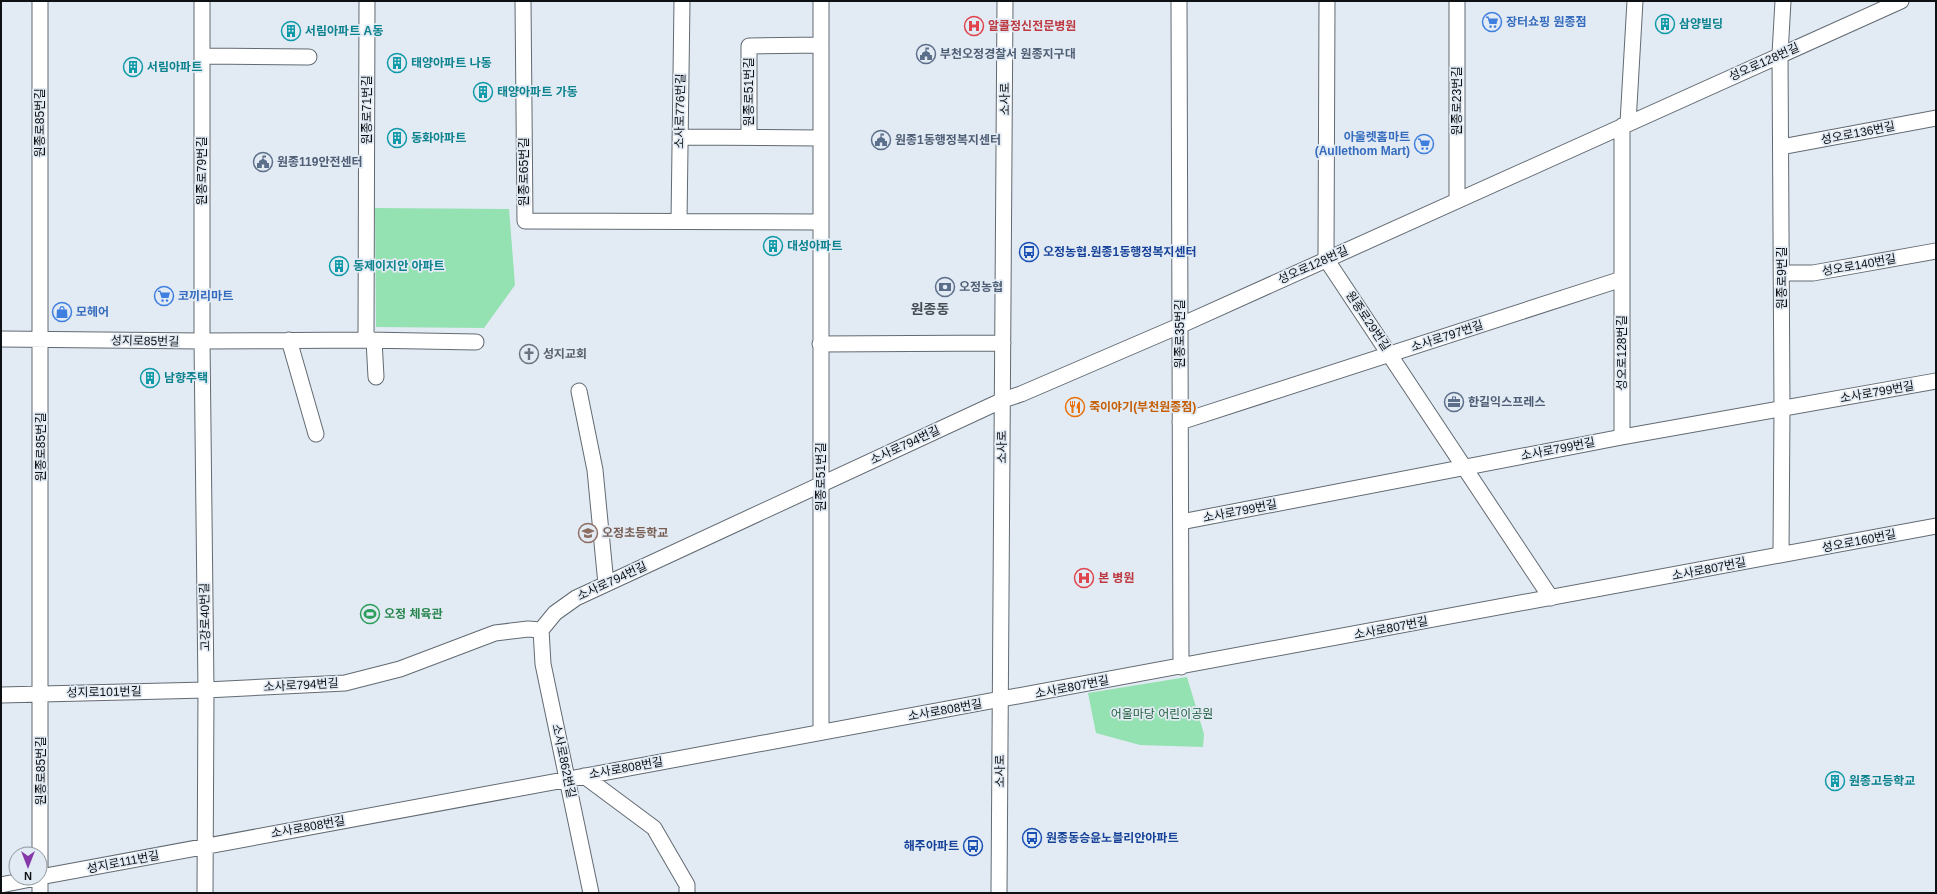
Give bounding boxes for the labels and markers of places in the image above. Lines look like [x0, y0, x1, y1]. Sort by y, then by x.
supermarket icon: 장터쇼핑 원종점 [1481, 11, 1503, 33]
building icon: 삼양빌딩 [1654, 13, 1676, 35]
hospital icon: 알콜정신전문병원 [963, 15, 985, 37]
place label: 장터쇼핑 원종점 [1506, 15, 1587, 29]
place label: 삼양빌딩 [1679, 17, 1723, 31]
place label: 알콜정신전문병원 [988, 19, 1076, 33]
building icon: 서림아파트 A동 [280, 20, 302, 42]
place label: 서림아파트 A동 [305, 24, 383, 38]
public building icon: 부천오정경찰서 원종지구대 [915, 43, 937, 65]
place label: 부천오정경찰서 원종지구대 [940, 47, 1076, 61]
building icon: 태양아파트 나동 [386, 52, 408, 74]
building icon: 서림아파트 [122, 56, 144, 78]
place label: 태양아파트 나동 [411, 56, 492, 70]
place label: 서림아파트 [147, 60, 202, 74]
building icon: 태양아파트 가동 [472, 81, 494, 103]
place label: 태양아파트 가동 [497, 85, 578, 99]
building icon: 동화아파트 [386, 127, 408, 149]
public building icon: 원종1동행정복지센터 [870, 129, 892, 151]
place label: 아울렛홈마트 (Aullethom Mart) [1315, 130, 1410, 158]
place label: 동화아파트 [411, 131, 466, 145]
place label: 원종1동행정복지센터 [895, 133, 1001, 147]
supermarket icon: 아울렛홈마트 (Aullethom Mart) [1413, 133, 1435, 155]
public building icon: 원종119안전센터 [252, 151, 274, 173]
place label: 원종119안전센터 [277, 155, 363, 169]
building icon: 대성아파트 [762, 235, 784, 257]
place label: 대성아파트 [787, 239, 842, 253]
bus stop icon: 오정농협.원종1동행정복지센터 [1018, 241, 1040, 263]
place label: 오정농협.원종1동행정복지센터 [1043, 245, 1197, 259]
building icon: 동제이지안 아파트 [328, 255, 350, 277]
place label: 동제이지안 아파트 [353, 259, 445, 273]
bank icon: 오정농협 [934, 276, 956, 298]
place label: 오정농협 [959, 280, 1003, 294]
supermarket icon: 코끼리마트 [153, 285, 175, 307]
place label: 코끼리마트 [178, 289, 233, 303]
shop icon: 모헤어 [51, 301, 73, 323]
place label: 모헤어 [76, 305, 109, 319]
church icon: 성지교회 [518, 343, 540, 365]
place label: 성지교회 [543, 347, 587, 361]
building icon: 남향주택 [139, 367, 161, 389]
place label: 남향주택 [164, 371, 208, 385]
office icon: 한길익스프레스 [1443, 391, 1465, 413]
place label: 한길익스프레스 [1468, 395, 1545, 409]
restaurant icon: 죽이야기(부천원종점) [1064, 396, 1086, 418]
place label: 죽이야기(부천원종점) [1089, 400, 1196, 414]
school or university icon: 오정초등학교 [577, 522, 599, 544]
place label: 오정초등학교 [602, 526, 668, 540]
hospital icon: 본 병원 [1073, 567, 1095, 589]
place label: 본 병원 [1098, 571, 1134, 585]
sports icon: 오정 체육관 [359, 603, 381, 625]
place label: 오정 체육관 [384, 607, 443, 621]
building icon: 원종고등학교 [1824, 770, 1846, 792]
place label: 원종고등학교 [1849, 774, 1915, 788]
bus stop icon: 원종동승윤노블리안아파트 [1021, 827, 1043, 849]
place label: 원종동승윤노블리안아파트 [1046, 831, 1178, 845]
bus stop icon: 해주아파트 [962, 835, 984, 857]
place label: 해주아파트 [904, 839, 959, 853]

